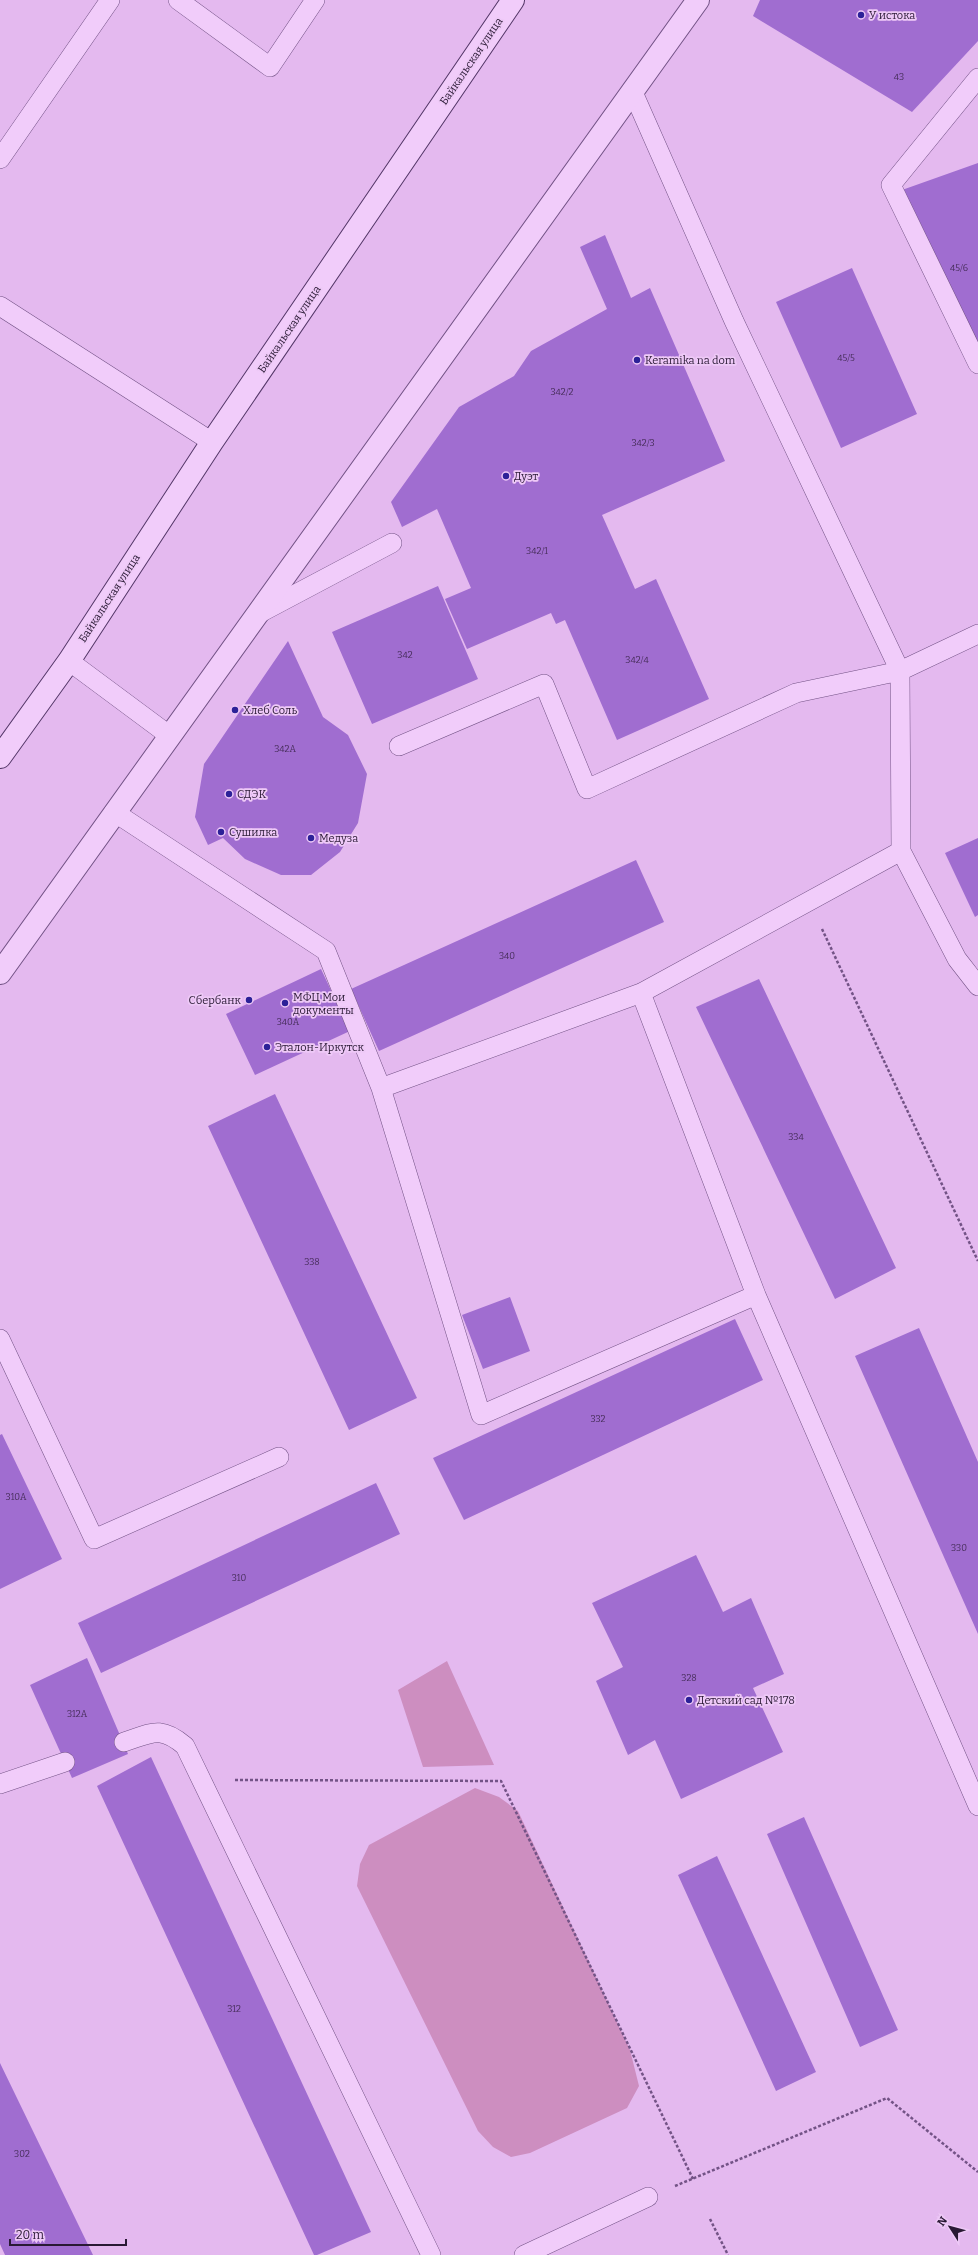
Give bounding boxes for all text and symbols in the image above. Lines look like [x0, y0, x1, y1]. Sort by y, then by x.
place label: У истока [869, 9, 915, 22]
marker: У истока [856, 10, 866, 20]
street label: Байкальская улица [437, 15, 506, 107]
house number: 43 [894, 72, 904, 82]
house number: 45/6 [950, 263, 968, 273]
street label: Байкальская улица [255, 283, 324, 375]
house number: 45/5 [837, 353, 855, 363]
place label: Keramika na dom [645, 354, 736, 367]
marker: Keramika na dom [632, 355, 642, 365]
house number: 342/2 [550, 387, 574, 397]
house number: 342/3 [631, 438, 655, 448]
place label: Дуэт [514, 470, 538, 483]
marker: Дуэт [501, 471, 511, 481]
house number: 342/1 [526, 546, 548, 556]
street label: Байкальская улица [76, 552, 143, 645]
house number: 342 [397, 650, 413, 660]
house number: 342/4 [625, 655, 649, 665]
place label: Хлеб Соль [243, 704, 297, 717]
marker: Хлеб Соль [230, 705, 240, 715]
house number: 342А [274, 744, 296, 754]
place label: СДЭК [237, 788, 267, 801]
marker: СДЭК [224, 789, 234, 799]
place label: Сушилка [229, 826, 277, 839]
marker: Сушилка [216, 827, 226, 837]
place label: Медуза [319, 832, 358, 845]
marker: Медуза [306, 833, 316, 843]
house number: 340 [499, 951, 515, 961]
place label: МФЦ Мои документы [293, 991, 354, 1017]
place label: Сбербанк [189, 994, 242, 1007]
marker: Сбербанк [244, 995, 254, 1005]
marker: МФЦ Мои документы [280, 998, 290, 1008]
house number: 340А [277, 1017, 300, 1027]
place label: Эталон-Иркутск [275, 1041, 365, 1054]
marker: Эталон-Иркутск [262, 1042, 272, 1052]
house number: 334 [788, 1132, 804, 1142]
house number: 338 [304, 1257, 320, 1267]
house number: 332 [591, 1414, 606, 1424]
house number: 310А [6, 1492, 27, 1502]
house number: 330 [951, 1543, 967, 1553]
house number: 310 [232, 1573, 247, 1583]
house number: 328 [681, 1673, 697, 1683]
place label: Детский сад №178 [697, 1694, 795, 1707]
marker: Детский сад №178 [684, 1695, 694, 1705]
house number: 312А [67, 1709, 88, 1719]
house number: 312 [227, 2004, 241, 2014]
house number: 302 [14, 2149, 30, 2159]
north arrow [930, 2207, 970, 2247]
text: N [935, 2214, 950, 2229]
scale bar [10, 2221, 126, 2247]
text: 20 m [16, 2228, 45, 2242]

